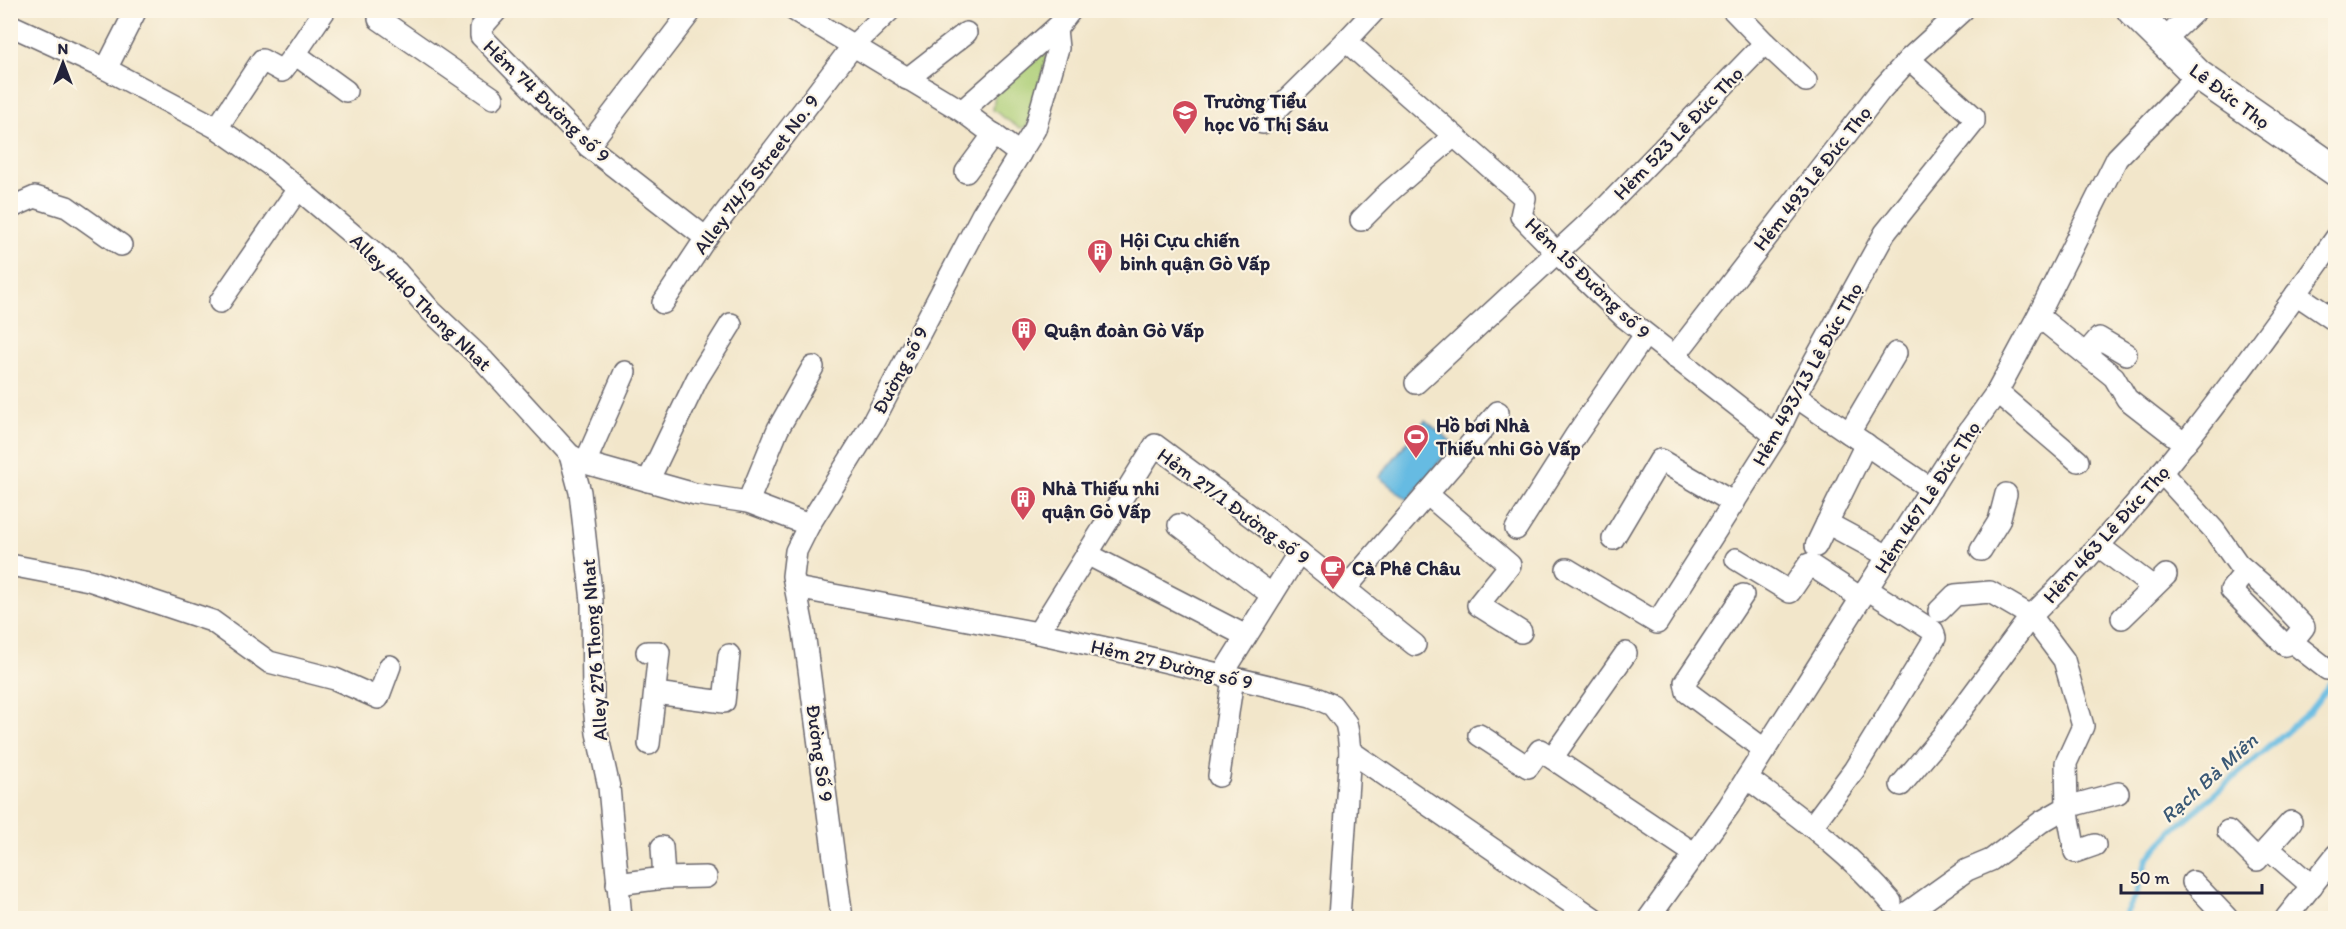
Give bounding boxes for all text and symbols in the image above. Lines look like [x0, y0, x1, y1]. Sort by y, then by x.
north arrow [33, 33, 93, 93]
street label: Hẻm 74 Đường số 9 [479, 34, 615, 168]
text: N [58, 39, 68, 58]
street label: Lê Đức Thọ [2185, 58, 2275, 134]
street label: Hẻm 523 Lê Đức Thọ [1608, 61, 1748, 205]
street label: Alley 74/5 Street No. 9 [688, 89, 824, 259]
place label: Trường Tiểu học Võ Thị Sáu [1203, 89, 1329, 136]
school or university icon: Trường Tiểu học Võ Thị Sáu [1170, 98, 1200, 136]
street label: Hẻm 493 Lê Đức Thọ [1748, 101, 1876, 255]
street label: Hẻm 15 Đường số 9 [1520, 212, 1656, 344]
street label: Alley 440 Thong Nhat [345, 228, 497, 376]
place label: Hội Cựu chiến binh quận Gò Vấp [1120, 228, 1270, 276]
building icon: Hội Cựu chiến binh quận Gò Vấp [1085, 237, 1115, 275]
street label: Hẻm 493/13 Lê Đức Thọ [1747, 278, 1867, 470]
building icon: Quận đoàn Gò Vấp [1009, 315, 1039, 353]
place label: Quận đoàn Gò Vấp [1044, 318, 1204, 343]
street label: Đường số 9 [867, 322, 933, 418]
place label: Hồ bơi Nhà Thiếu nhi Gò Vấp [1435, 413, 1581, 461]
street label: Hẻm 467 Lê Đức Thọ [1869, 416, 1985, 578]
sports icon: Hồ bơi Nhà Thiếu nhi Gò Vấp [1401, 422, 1431, 460]
street label: Hẻm 27/1 Đường số 9 [1153, 442, 1315, 570]
street label: Hẻm 463 Lê Đức Thọ [2038, 460, 2174, 608]
place label: Nhà Thiếu nhi quận Gò Vấp [1042, 476, 1159, 524]
building icon: Nhà Thiếu nhi quận Gò Vấp [1008, 484, 1038, 522]
cafe icon: Cà Phê Châu [1318, 553, 1348, 591]
place label: Cà Phê Châu [1352, 556, 1461, 580]
street label: Alley 276 Thong Nhat [576, 558, 612, 742]
street label: Hẻm 27 Đường số 9 [1089, 634, 1255, 694]
street label: Đường Số 9 [801, 703, 839, 803]
water label: Rạch Bà Miên [2155, 727, 2263, 828]
scale bar [2121, 857, 2262, 895]
text: 50 m [2130, 867, 2170, 889]

